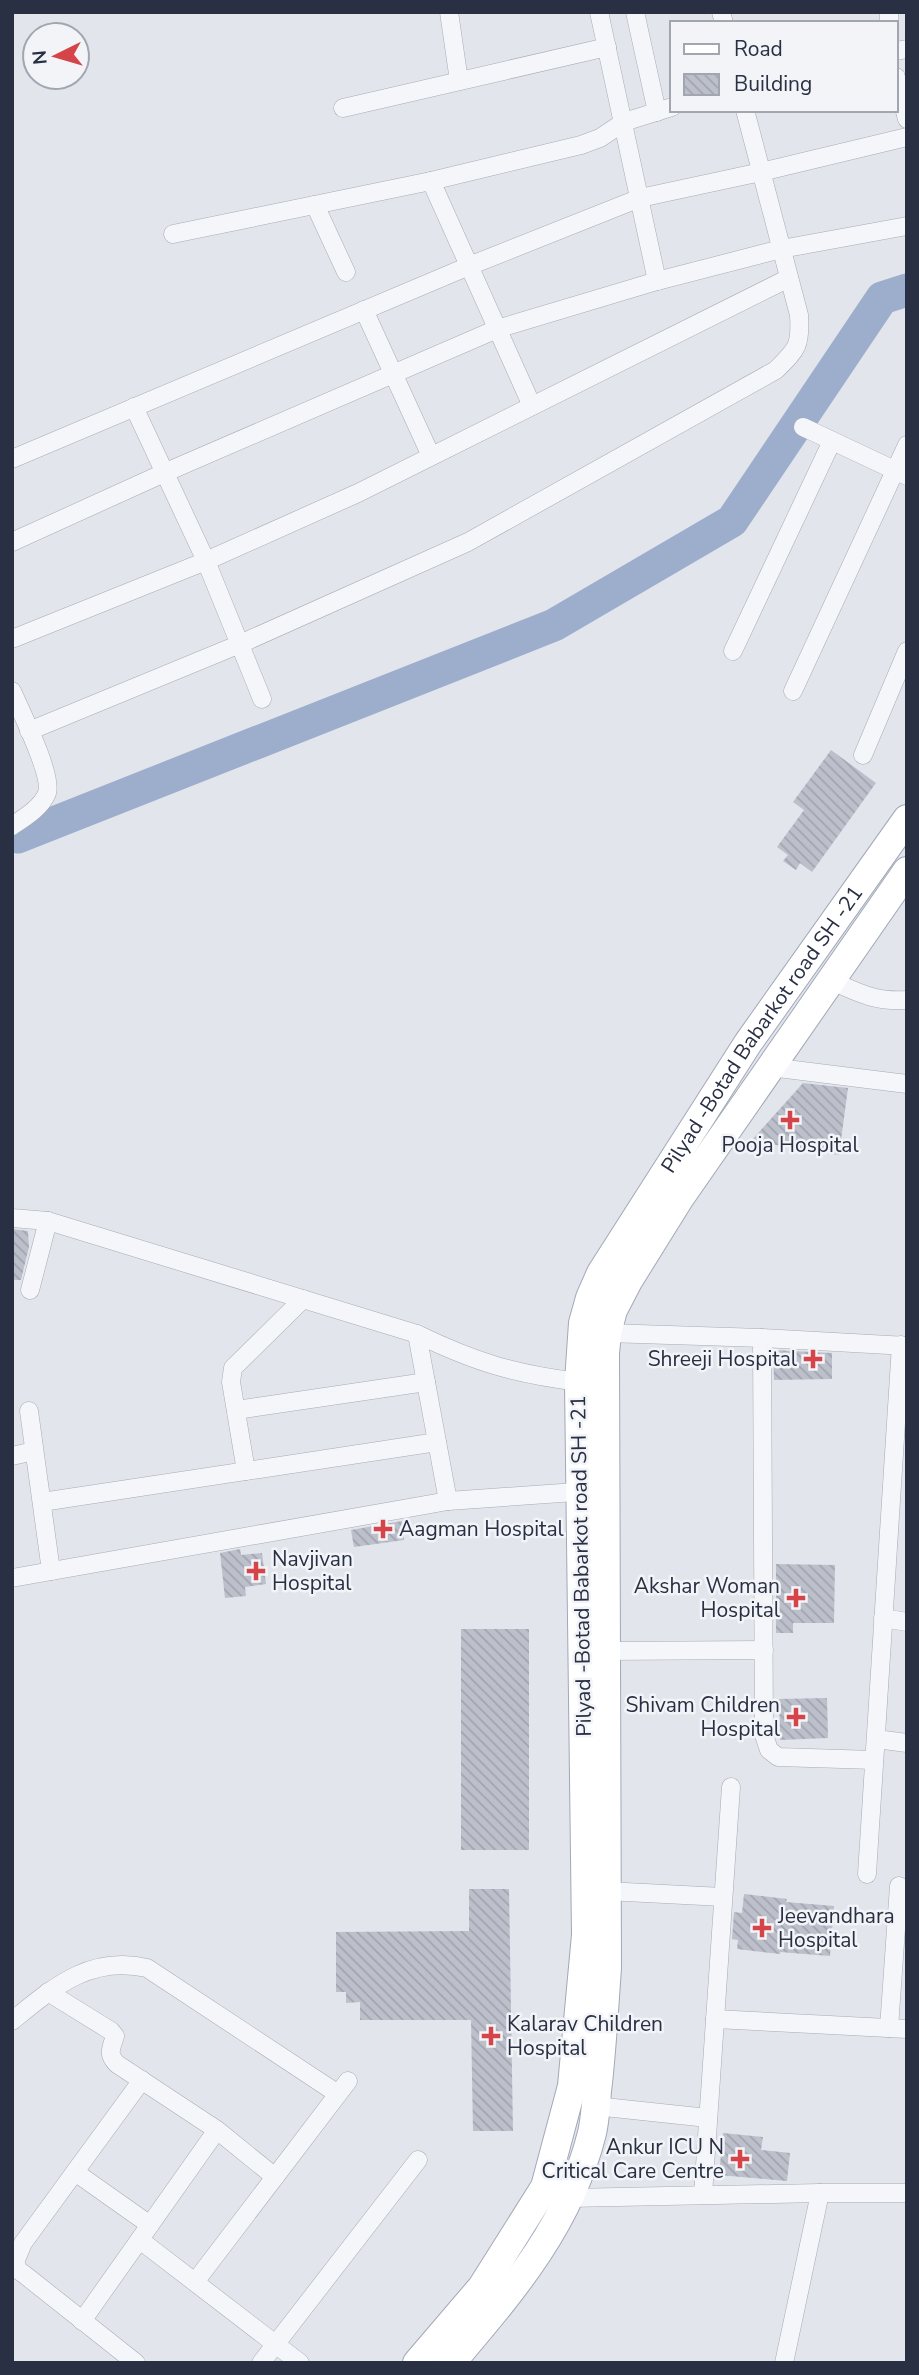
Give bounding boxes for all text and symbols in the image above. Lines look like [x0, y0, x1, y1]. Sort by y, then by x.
north arrow [21, 21, 91, 91]
legend [670, 21, 898, 112]
text: Road [734, 35, 783, 63]
text: N [26, 49, 54, 66]
text: Building [734, 70, 812, 98]
street label: Pilyad -Botad Babarkot road SH -21 [655, 880, 869, 1178]
marker: Pooja Hospital [780, 1110, 800, 1130]
place label: Pooja Hospital [721, 1131, 859, 1159]
place label: Shreeji Hospital [648, 1345, 798, 1373]
marker: Shreeji Hospital [803, 1349, 823, 1369]
street label: Pilyad -Botad Babarkot road SH -21 [564, 1395, 598, 1737]
place label: Aagman Hospital [399, 1515, 565, 1543]
marker: Aagman Hospital [373, 1519, 393, 1539]
place label: Navjivan Hospital [272, 1545, 353, 1597]
marker: Navjivan Hospital [246, 1561, 266, 1581]
place label: Akshar Woman Hospital [634, 1572, 781, 1624]
marker: Akshar Woman Hospital [786, 1588, 806, 1608]
place label: Shivam Children Hospital [625, 1691, 781, 1743]
marker: Shivam Children Hospital [786, 1707, 806, 1727]
place label: Jeevandhara Hospital [777, 1902, 895, 1954]
marker: Jeevandhara Hospital [752, 1918, 772, 1938]
place label: Kalarav Children Hospital [507, 2010, 663, 2062]
marker: Kalarav Children Hospital [481, 2026, 501, 2046]
place label: Ankur ICU N Critical Care Centre [542, 2133, 724, 2185]
marker: Ankur ICU N Critical Care Centre [730, 2149, 750, 2169]

